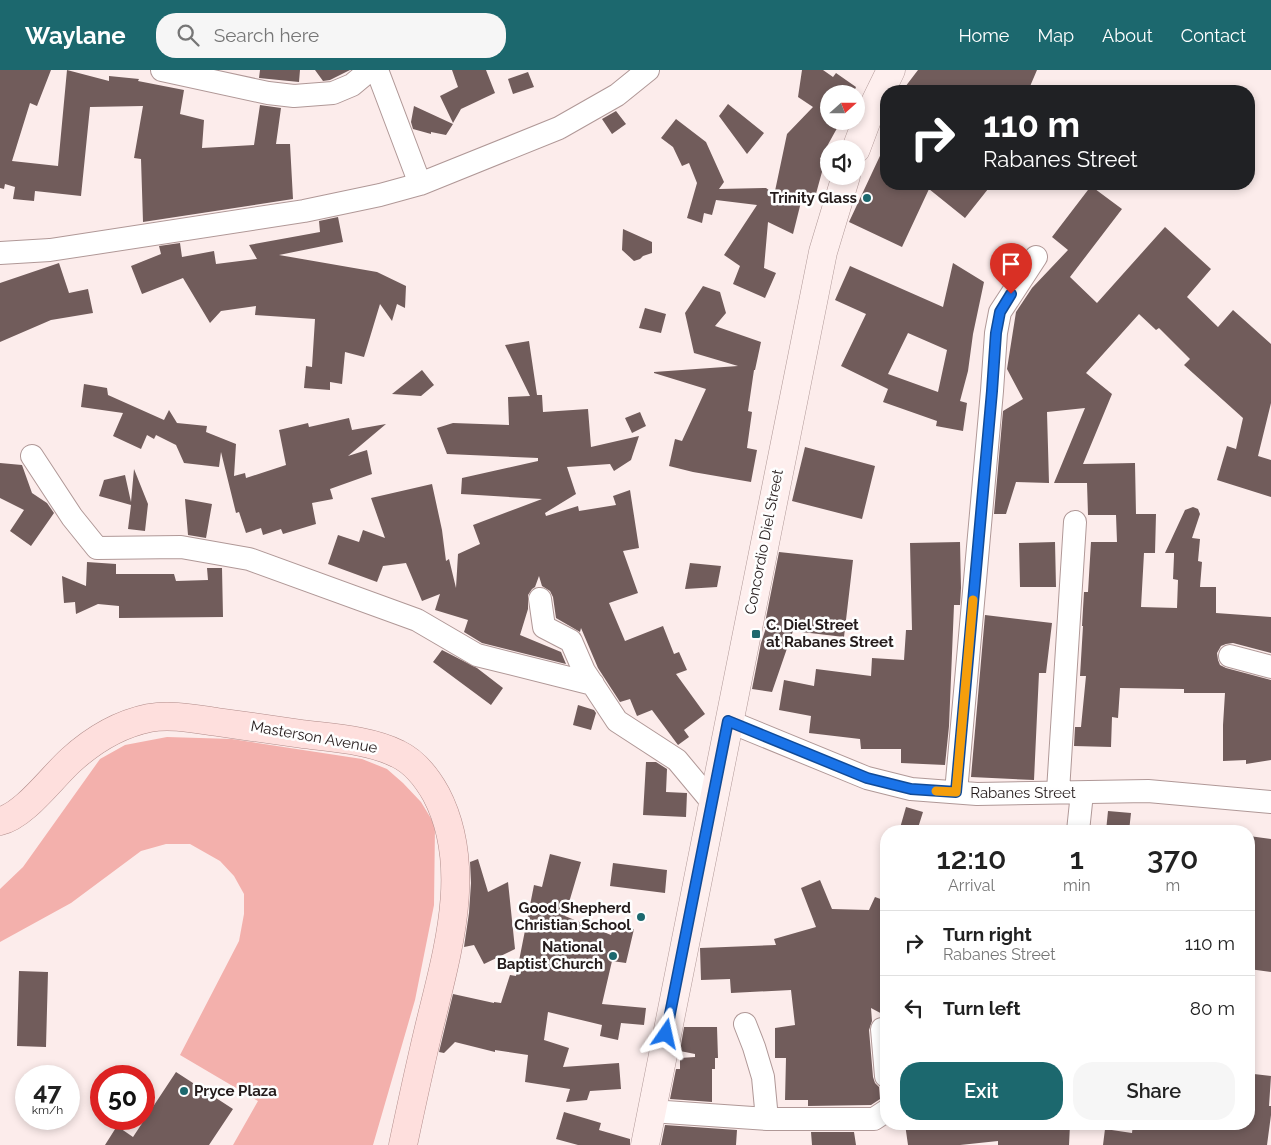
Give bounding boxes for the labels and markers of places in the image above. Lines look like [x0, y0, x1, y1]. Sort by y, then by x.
place label: Trinity Glass [770, 189, 857, 207]
marker: Trinity Glass [861, 192, 873, 204]
pin [990, 243, 1032, 294]
place label: C. Diel Street at Rabanes Street [766, 616, 894, 651]
marker: C. Diel Street at Rabanes Street [750, 628, 762, 640]
place label: Good Shepherd Christian School [514, 899, 631, 934]
marker: Good Shepherd Christian School [635, 911, 647, 923]
place label: National Baptist Church [497, 938, 603, 973]
marker: National Baptist Church [607, 950, 619, 962]
place label: Pryce Plaza [194, 1082, 277, 1100]
marker: Pryce Plaza [178, 1085, 190, 1097]

